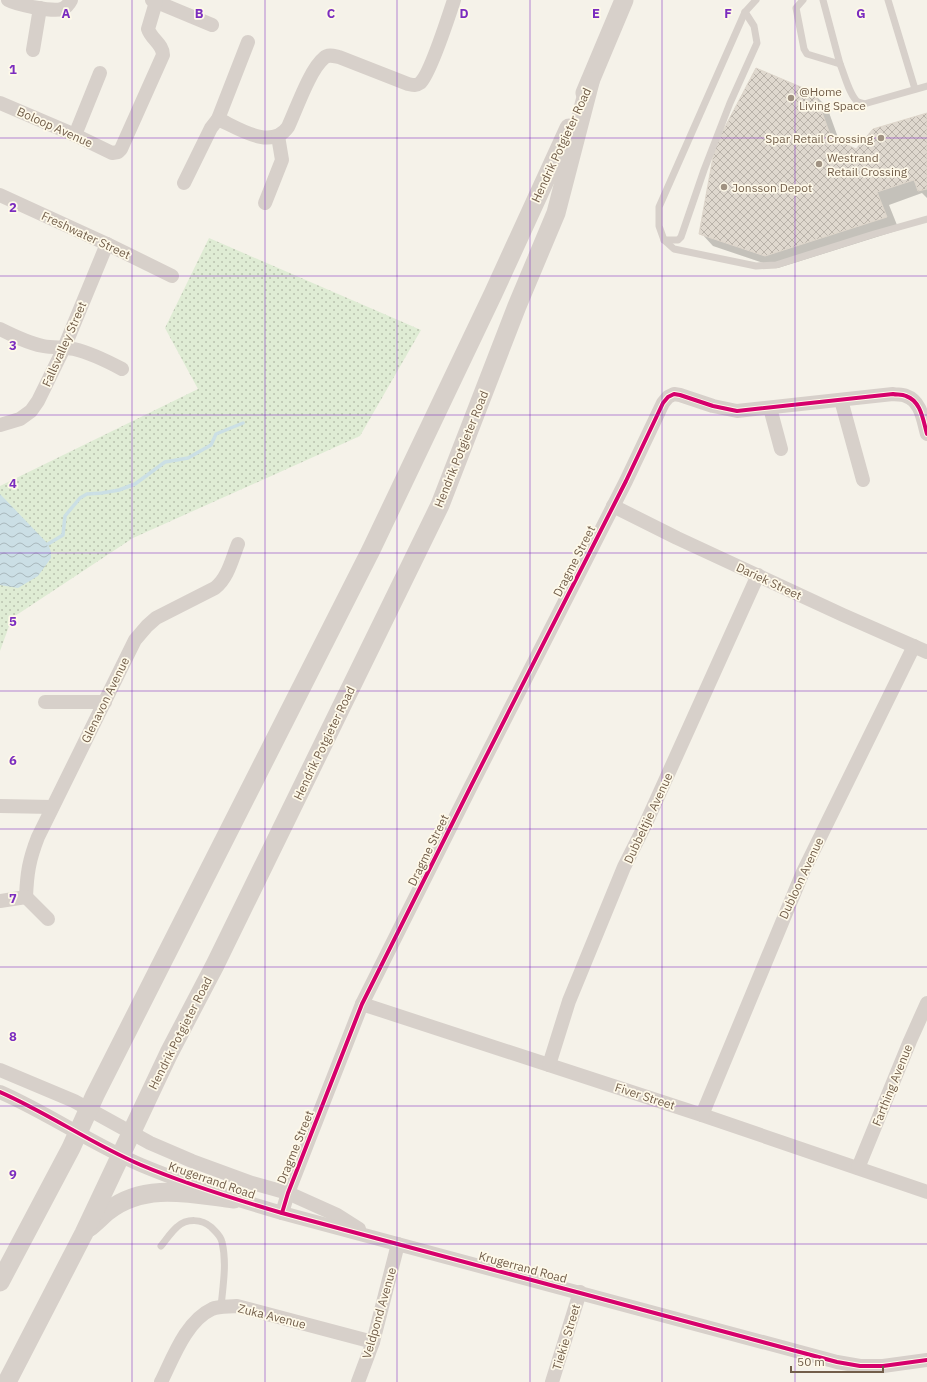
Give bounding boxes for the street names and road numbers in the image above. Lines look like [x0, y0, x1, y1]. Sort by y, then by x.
street label: Hendrik Potgieter Road [528, 85, 594, 205]
street label: Boloop Avenue [15, 104, 95, 151]
street label: Freshwater Street [39, 208, 133, 262]
street label: Fallsvalley Street [38, 299, 90, 389]
street label: Hendrik Potgieter Road [431, 388, 491, 510]
street label: Dragme Street [550, 523, 598, 599]
street label: Dariek Street [734, 559, 804, 603]
street label: Glenavon Avenue [78, 654, 132, 745]
street label: Hendrik Potgieter Road [290, 684, 358, 802]
street label: Dubbeltjie Avenue [620, 770, 676, 866]
street label: Dragme Street [404, 812, 452, 888]
street label: Dubloon Avenue [776, 834, 827, 921]
street label: Hendrik Potgieter Road [145, 974, 215, 1092]
street label: Farthing Avenue [869, 1041, 915, 1128]
street label: Fiver Street [613, 1079, 677, 1113]
street label: Dragme Street [273, 1108, 317, 1186]
street label: Krugerrand Road [167, 1158, 257, 1202]
street label: Krugerrand Road [477, 1248, 569, 1286]
street label: Veldpond Avenue [359, 1265, 399, 1360]
street label: Zuka Avenue [237, 1300, 308, 1332]
street label: Tiekie Street [549, 1302, 583, 1372]

